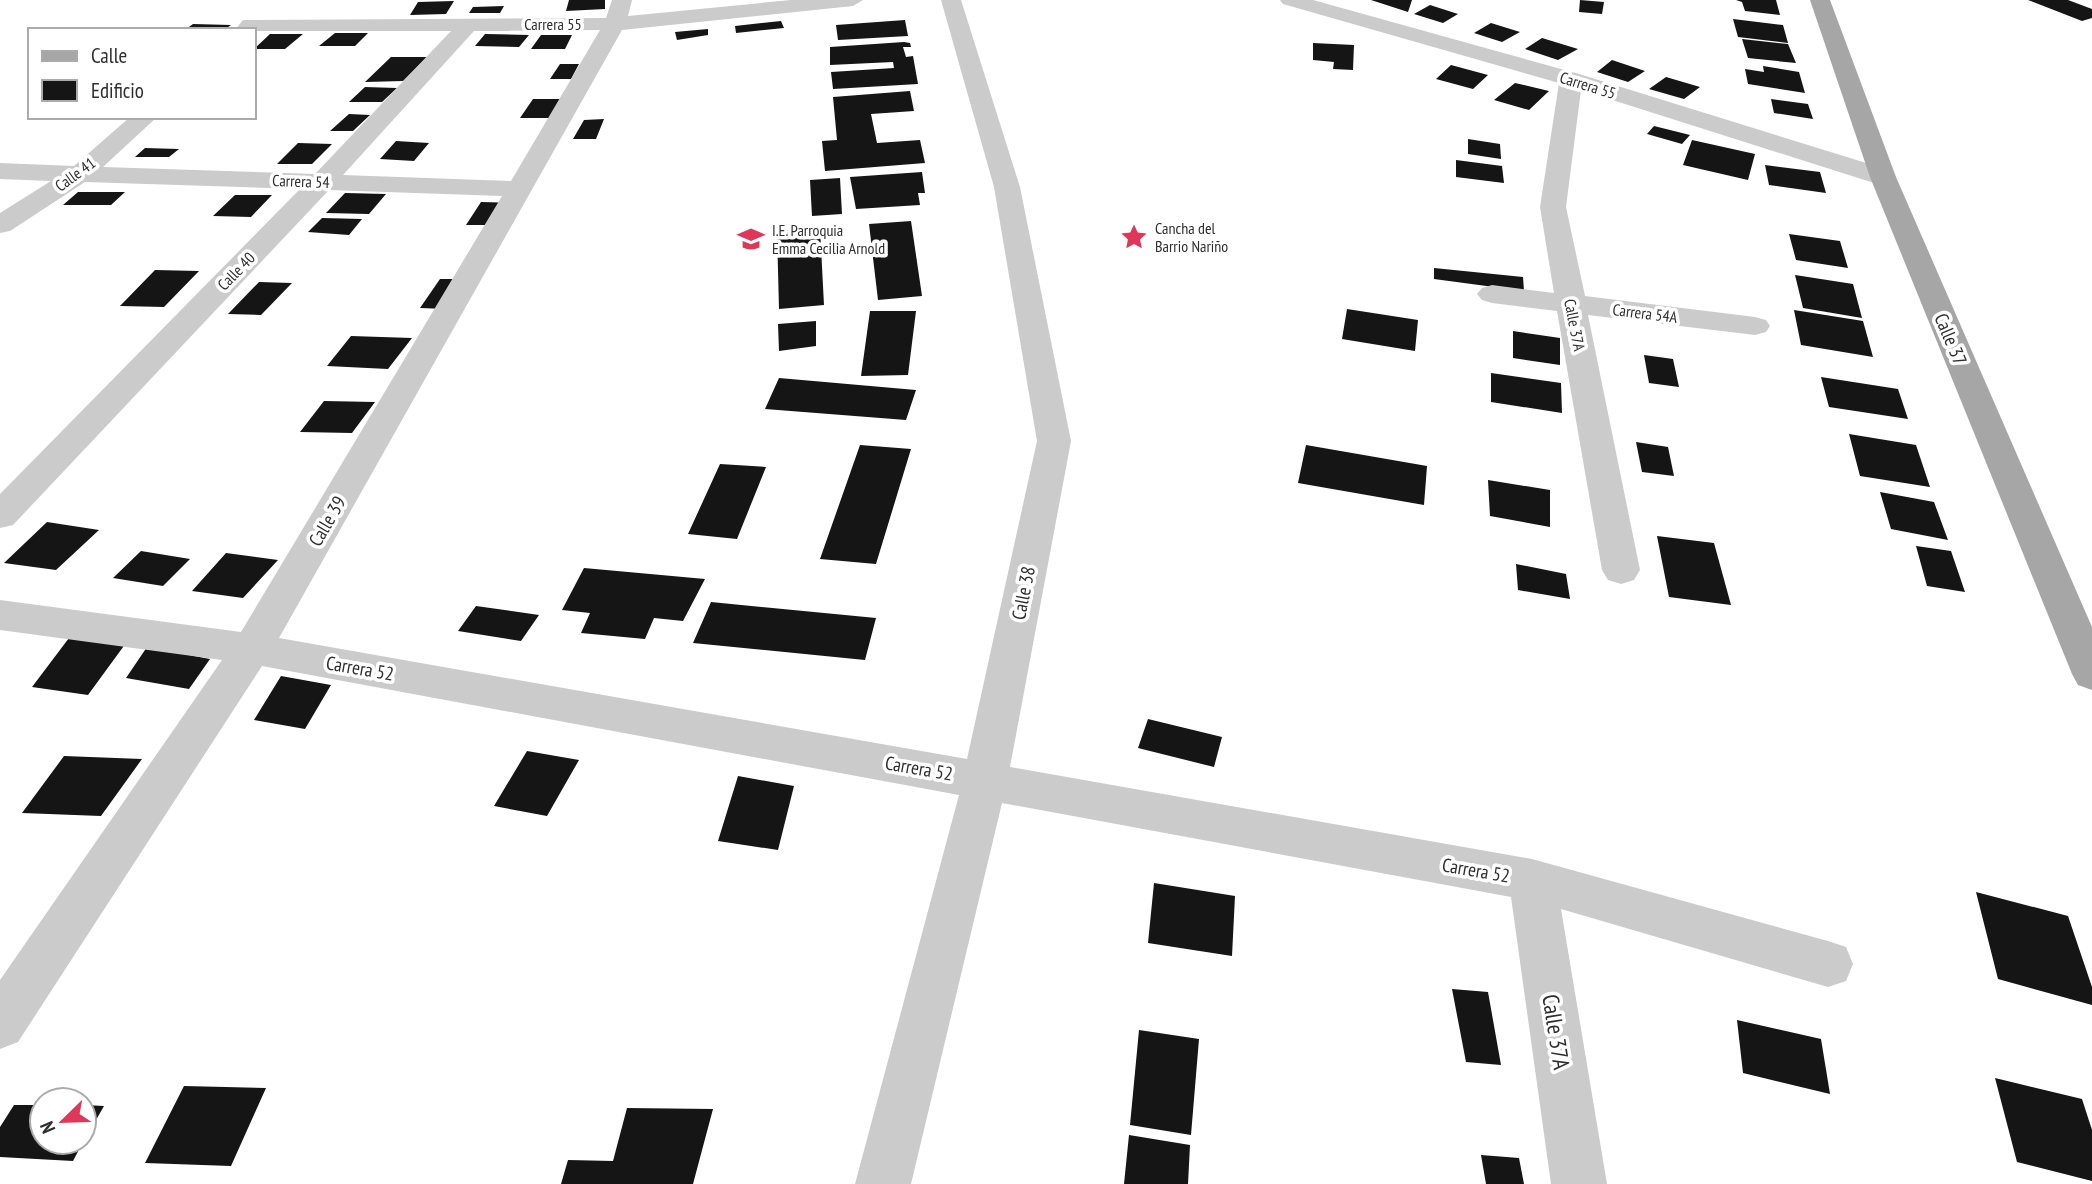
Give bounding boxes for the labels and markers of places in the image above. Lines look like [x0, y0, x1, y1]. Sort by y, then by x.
place label: Cancha del Barrio Nariño [1155, 218, 1228, 256]
place label: I.E. Parroquia Emma Cecilia Arnold [772, 220, 885, 258]
place icon: Cancha del Barrio Nariño [1119, 222, 1149, 252]
school or university icon: I.E. Parroquia Emma Cecilia Arnold [736, 224, 766, 254]

